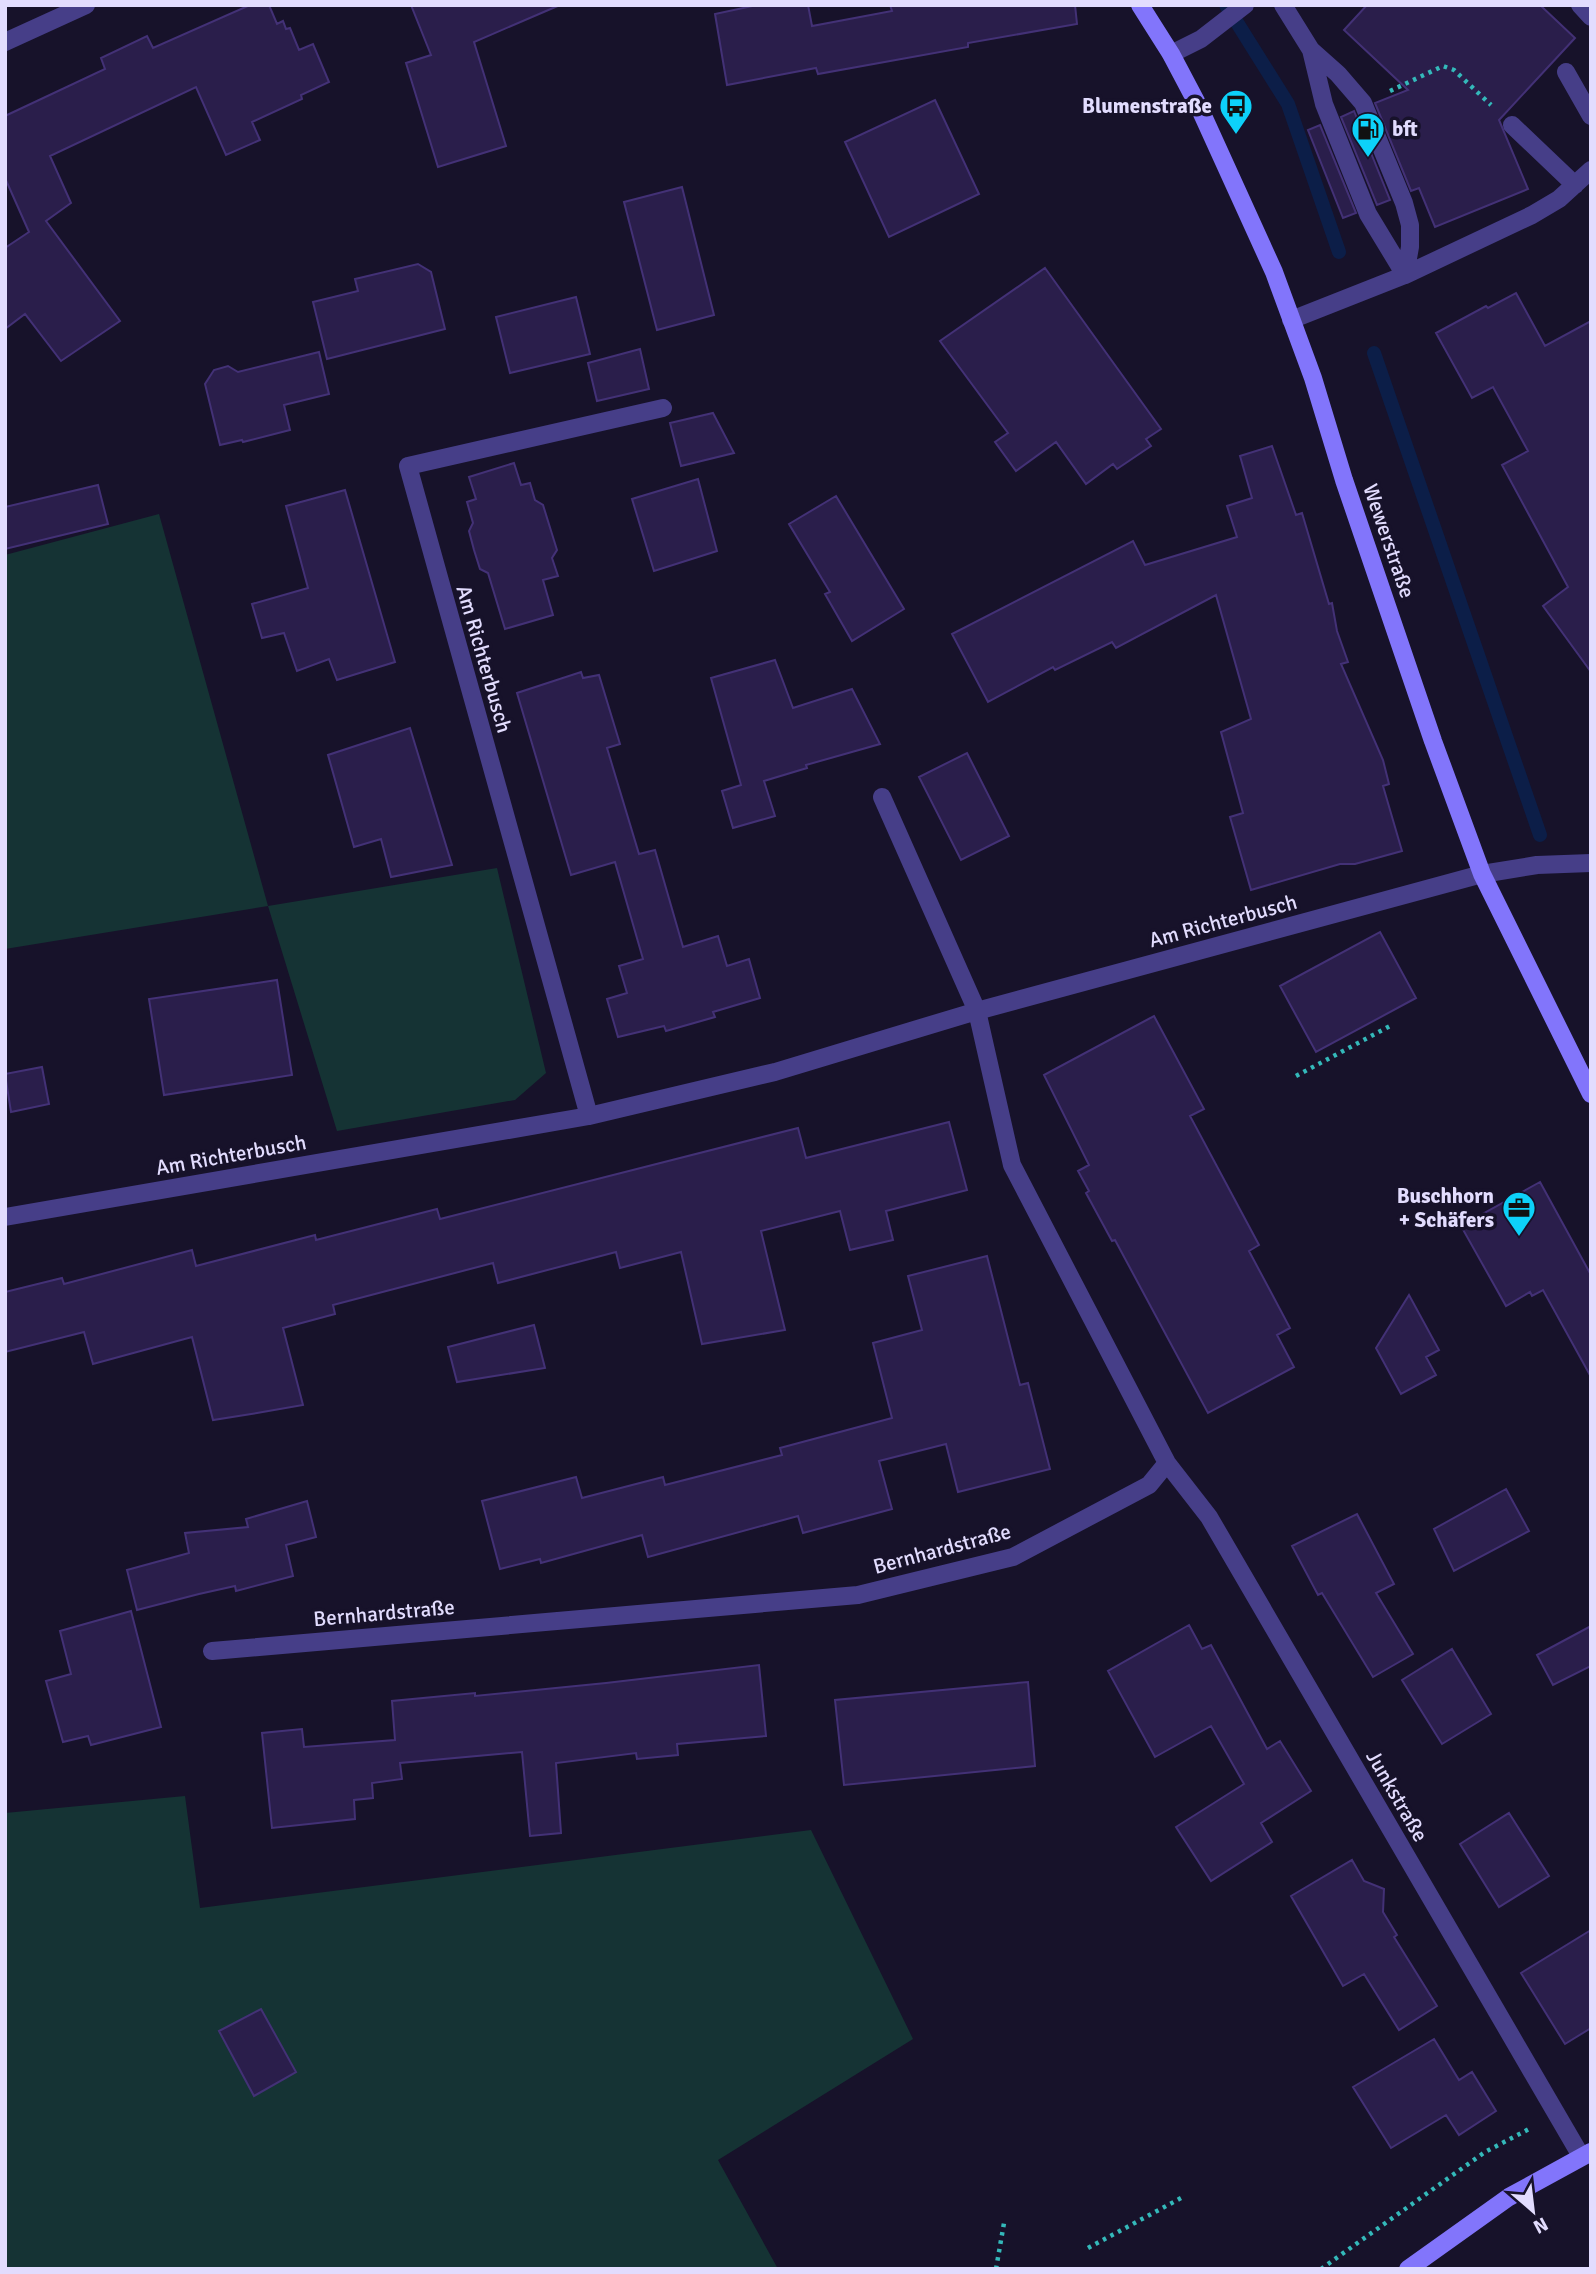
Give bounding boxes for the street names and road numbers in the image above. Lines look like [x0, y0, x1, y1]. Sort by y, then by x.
street label: Wewerstraße [1357, 481, 1421, 601]
street label: Am Richterbusch [451, 582, 517, 736]
street label: Am Richterbusch [1146, 889, 1300, 953]
street label: Am Richterbusch [154, 1129, 308, 1181]
street label: Bernhardstraße [870, 1518, 1014, 1580]
street label: Bernhardstraße [312, 1594, 456, 1632]
street label: Junkstraße [1360, 1746, 1434, 1846]

